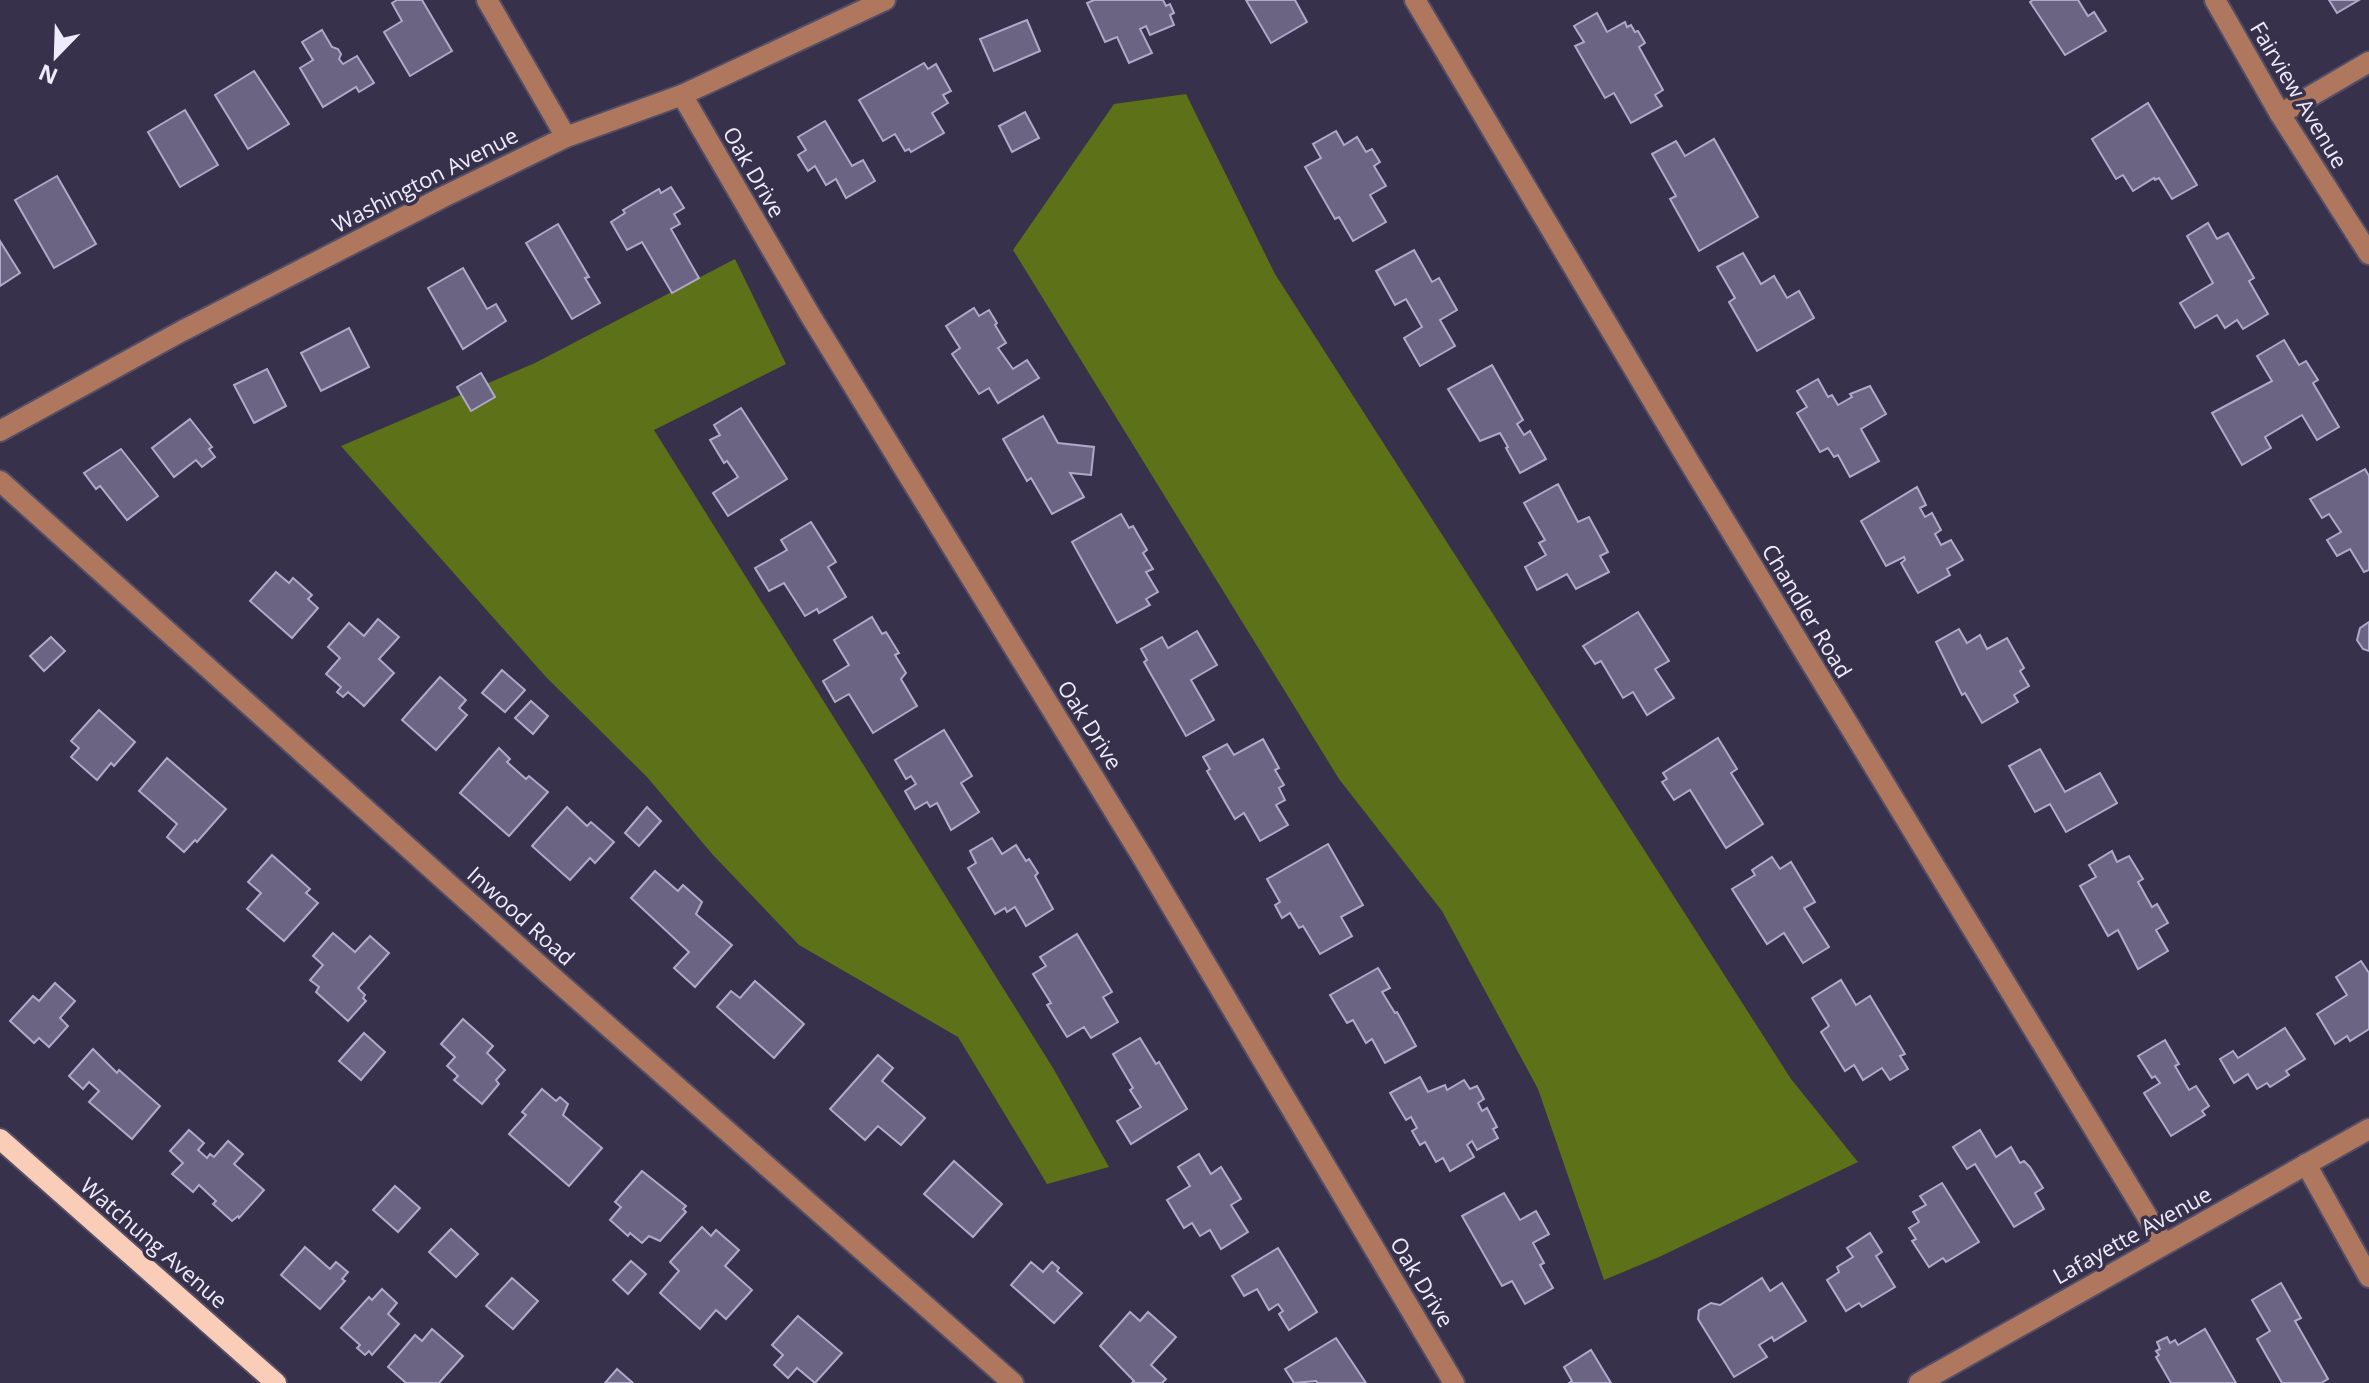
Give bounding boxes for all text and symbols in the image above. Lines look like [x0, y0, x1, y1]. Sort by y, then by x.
street label: Fairview Avenue [2244, 15, 2356, 174]
north arrow [16, 16, 96, 96]
text: N [34, 58, 62, 93]
street label: Washington Avenue [327, 119, 522, 239]
street label: Oak Drive [717, 120, 793, 223]
street label: Chandler Road [1756, 538, 1860, 683]
street label: Oak Drive [1052, 674, 1130, 775]
street label: Inwood Road [462, 859, 582, 972]
street label: Watchung Avenue [75, 1170, 235, 1314]
street label: Lafayette Avenue [2047, 1178, 2216, 1290]
street label: Oak Drive [1384, 1231, 1462, 1332]

